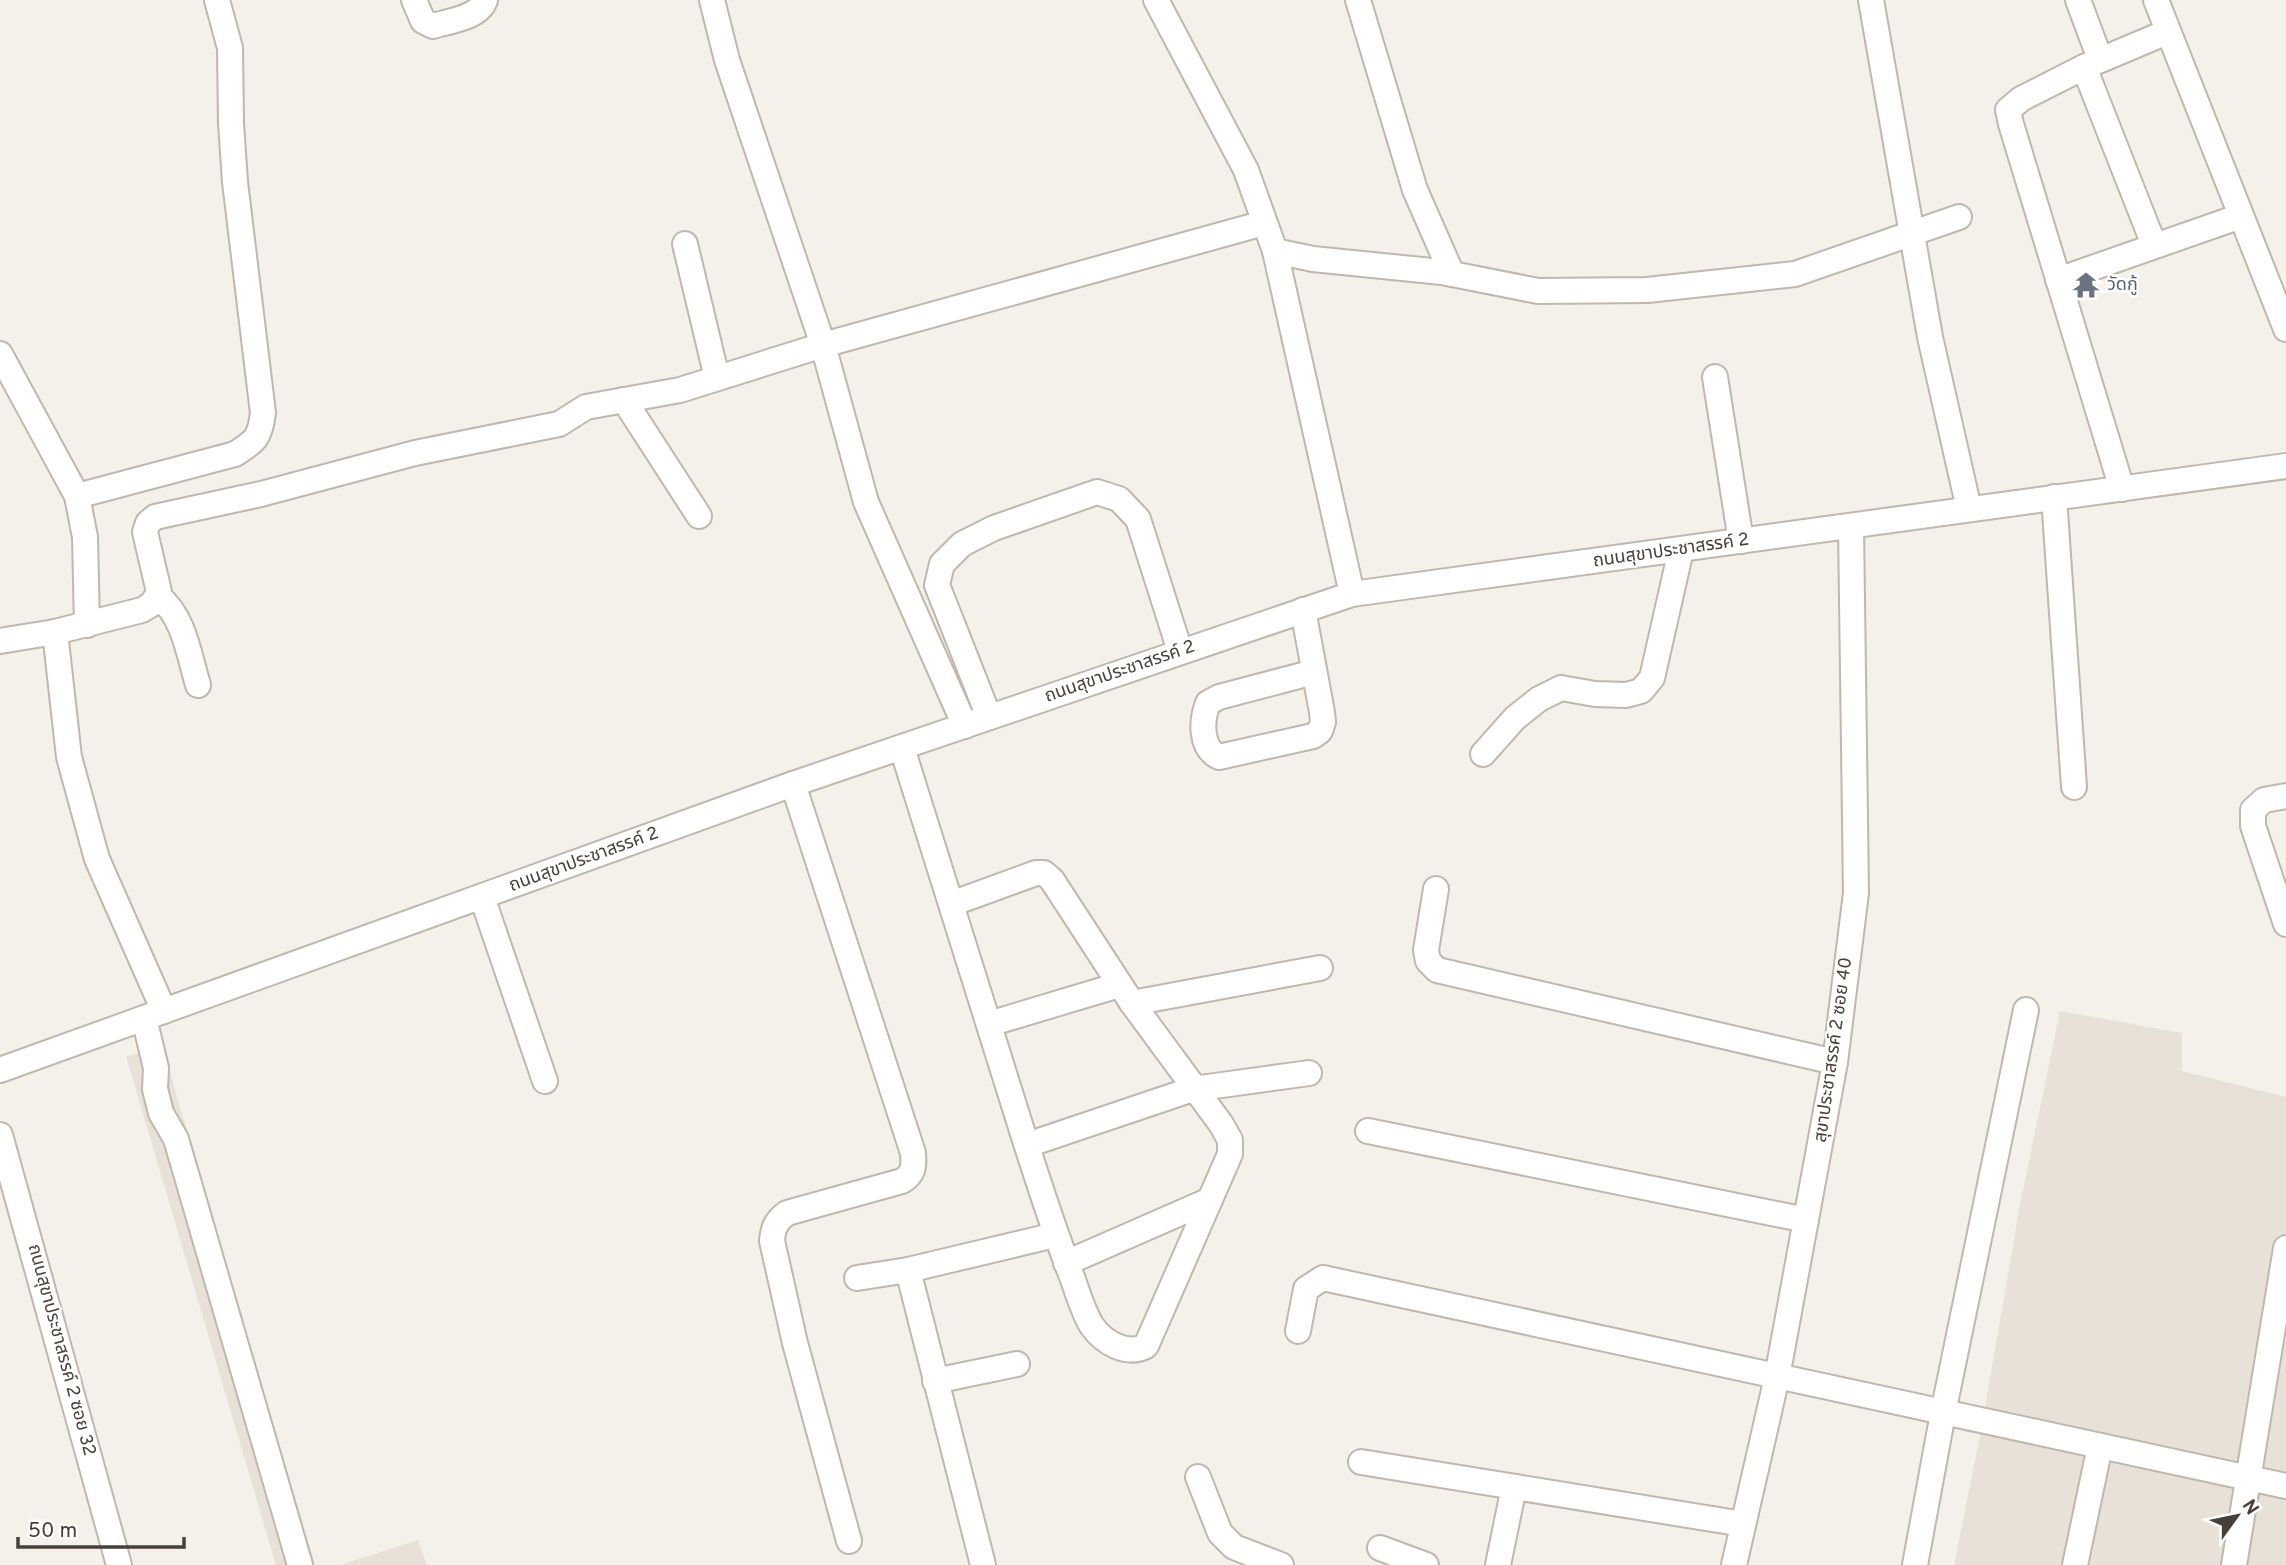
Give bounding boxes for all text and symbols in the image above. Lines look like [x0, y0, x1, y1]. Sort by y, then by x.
temple icon: วัดกู้ [2071, 270, 2101, 300]
place label: วัดกู้ [2107, 274, 2138, 297]
street label: ถนนสุขาประชาสรรค์ 2 [1591, 529, 1751, 573]
street label: ถนนสุขาประชาสรรค์ 2 [1042, 635, 1198, 709]
street label: ถนนสุขาประชาสรรค์ 2 [506, 822, 662, 898]
street label: สุขาประชาสรรค์ 2 ซอย 40 [1810, 956, 1858, 1144]
street label: ถนนสุขาประชาสรรค์ 2 ซอย 32 [22, 1242, 100, 1458]
north arrow [2202, 1481, 2272, 1551]
text: N [2236, 1496, 2263, 1520]
scale bar [18, 1506, 184, 1550]
text: 50 m [28, 1518, 77, 1545]

